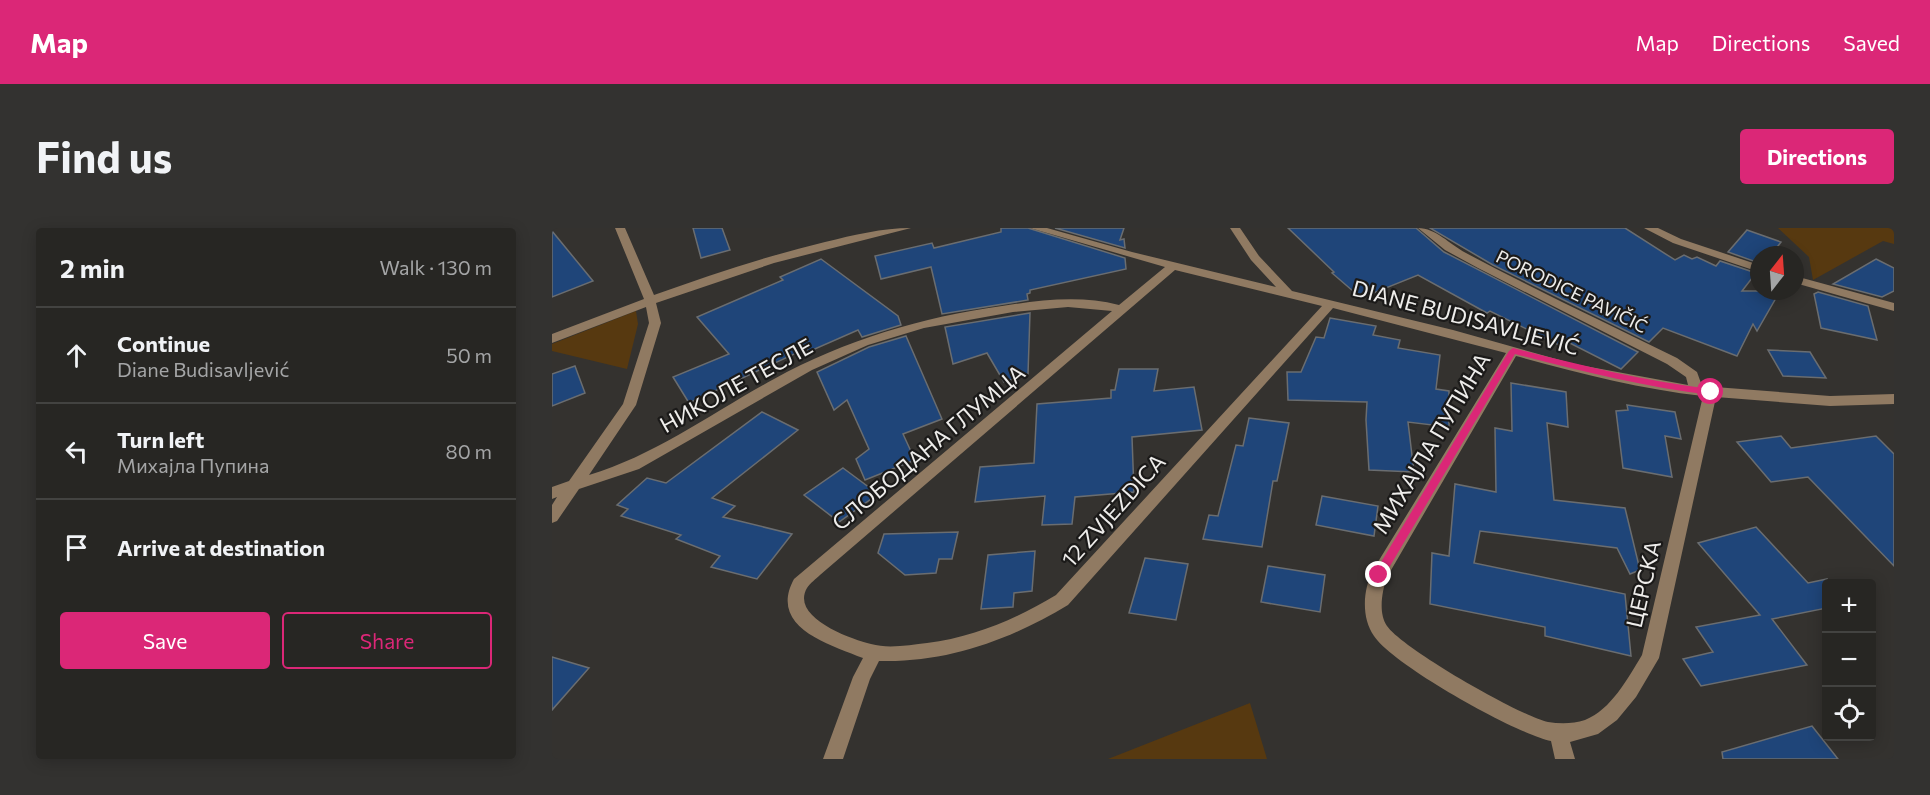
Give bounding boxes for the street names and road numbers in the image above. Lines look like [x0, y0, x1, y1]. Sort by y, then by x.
street label: PORODICE PAVIČIĆ [1493, 245, 1651, 337]
street label: DIANE BUDISAVLJEVIĆ [1350, 274, 1582, 360]
street label: НИКОЛЕ ТЕСЛЕ [655, 332, 817, 438]
street label: МИХАЈЛА ПУПИНА [1366, 348, 1496, 538]
street label: СЛОБОДАНА ГЛУМЦА [826, 358, 1030, 536]
street label: 12 ZVJEZDICA [1055, 448, 1171, 572]
street label: ЦЕРСКА [1620, 538, 1666, 630]

